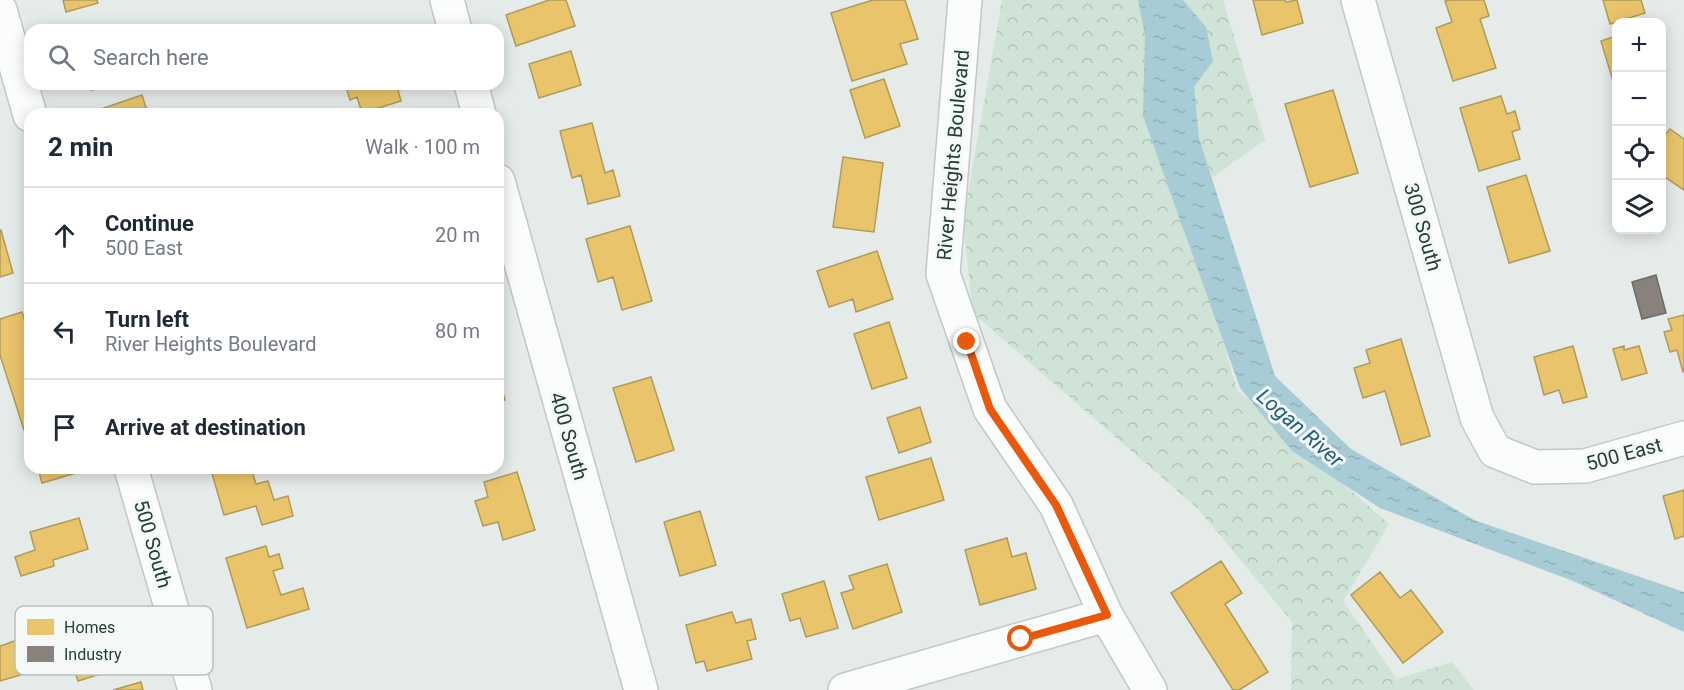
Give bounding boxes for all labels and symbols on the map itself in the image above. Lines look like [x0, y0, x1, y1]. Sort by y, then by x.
street label: River Heights Boulevard [932, 49, 974, 261]
street label: 300 South [1399, 180, 1447, 274]
route end [953, 328, 979, 354]
water label: Logan River [1252, 384, 1349, 473]
street label: 400 South [545, 389, 593, 483]
street label: 500 East [1583, 432, 1665, 476]
street label: 500 South [129, 497, 177, 591]
legend [15, 606, 213, 675]
text: Homes [64, 618, 115, 637]
route start [1007, 625, 1033, 651]
text: Industry [64, 645, 122, 664]

